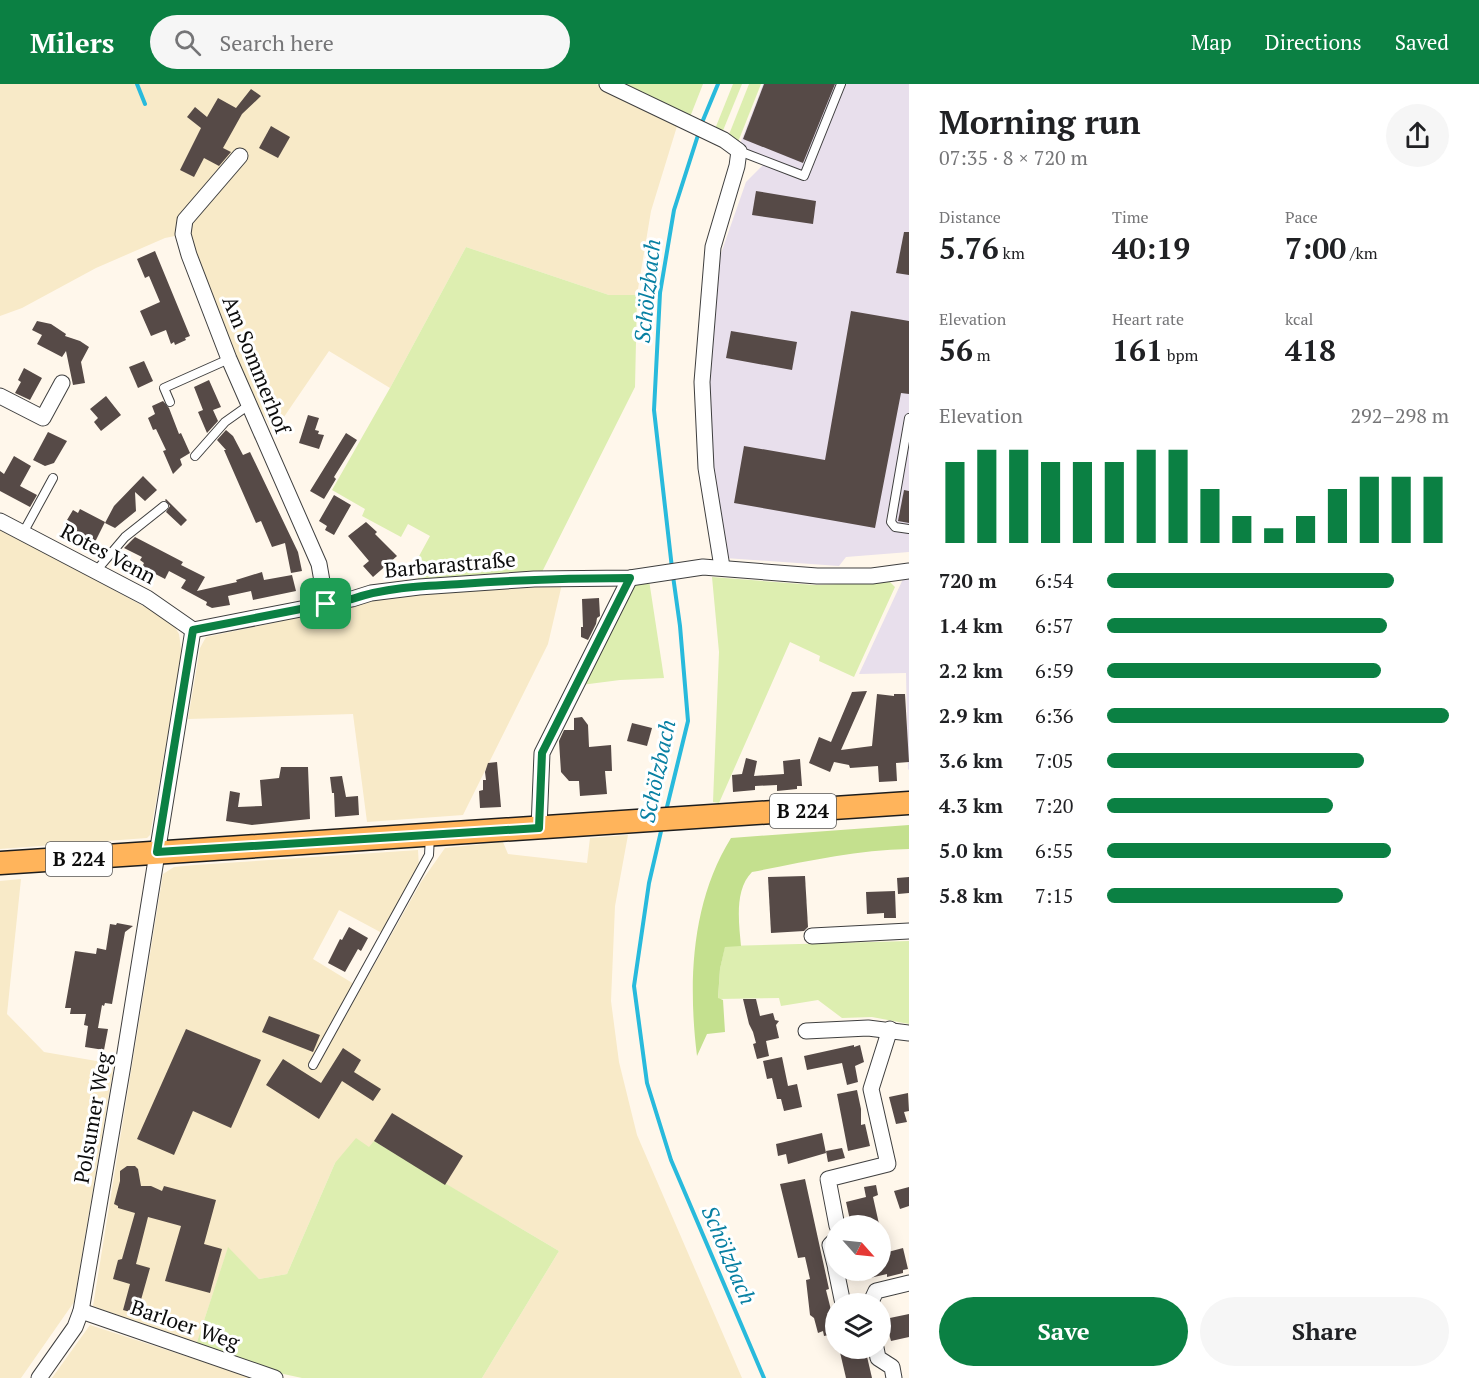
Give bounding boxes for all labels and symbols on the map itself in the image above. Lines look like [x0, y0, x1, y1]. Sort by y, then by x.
water label: Schölzbach [627, 237, 666, 344]
street label: Am Sommerhof [217, 291, 298, 439]
street label: Rotes Venn [56, 516, 162, 590]
street label: Barbarastraße [383, 544, 517, 584]
pin [300, 578, 351, 629]
water label: Schölzbach [631, 717, 682, 825]
road number: B 224 [770, 794, 836, 828]
road number: B 224 [46, 842, 112, 876]
street label: Polsumer Weg [67, 1049, 117, 1186]
water label: Schölzbach [696, 1201, 763, 1309]
north arrow [825, 1215, 891, 1281]
street label: Barloer Weg [127, 1292, 244, 1356]

